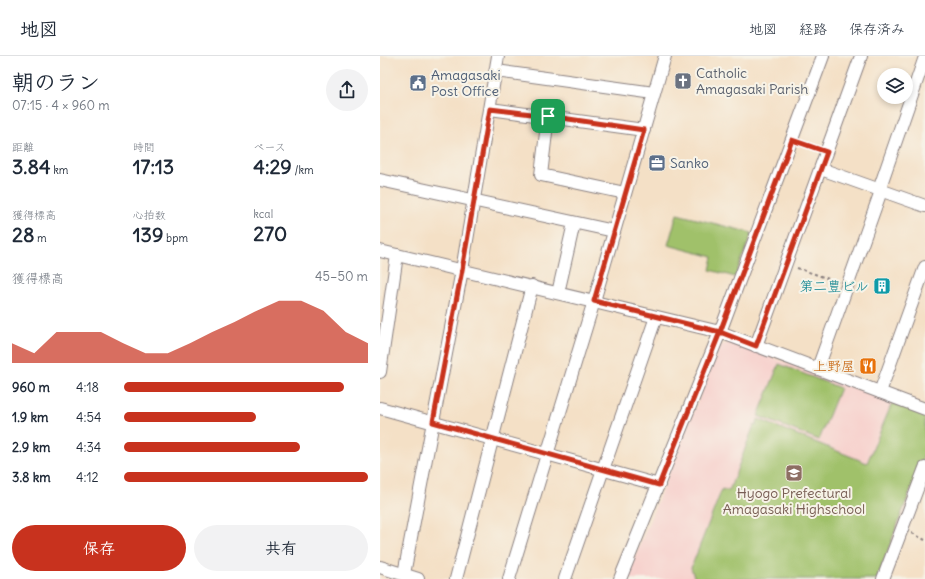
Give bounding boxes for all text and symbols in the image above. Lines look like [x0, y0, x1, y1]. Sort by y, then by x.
text: 地図 [20, 17, 58, 41]
text: 地図 [749, 20, 777, 38]
text: 経路 [799, 20, 827, 38]
text: 保存済み [849, 20, 905, 38]
place label: Catholic Amagasaki Parish [696, 64, 808, 98]
place label: Amagasaki Post Office [431, 66, 501, 100]
text: 朝のラン [12, 68, 100, 96]
map controls [877, 68, 913, 104]
button: layers [877, 68, 913, 104]
button: share [326, 69, 368, 111]
church icon: Catholic Amagasaki Parish [673, 71, 693, 91]
public building icon: Amagasaki Post Office [408, 73, 428, 93]
text: 07:15 · 4 × 960 m [12, 97, 110, 114]
pin [531, 99, 565, 133]
icon: arrive [537, 105, 559, 127]
text: 距離 [12, 140, 34, 154]
text: 時間 [133, 140, 155, 154]
text: ペース [253, 140, 286, 154]
office icon: Sanko [647, 153, 667, 173]
text: 3.84 [12, 154, 51, 179]
text: 17:13 [133, 154, 174, 179]
text: 4:29 [253, 154, 292, 179]
place label: Sanko [670, 154, 709, 172]
text: km [51, 163, 68, 177]
text: /km [292, 163, 314, 177]
text: kcal [253, 207, 273, 221]
text: 獲得標高 [12, 208, 56, 222]
text: 心拍数 [133, 208, 166, 222]
text: 270 [253, 221, 287, 246]
text: 28 [12, 222, 34, 247]
text: 139 [133, 222, 163, 247]
text: m [34, 231, 47, 245]
text: bpm [163, 231, 188, 245]
text: 45–50 m [315, 268, 368, 285]
text: 獲得標高 [12, 270, 64, 287]
building icon: 第二豊ビル [872, 276, 892, 296]
place label: 第二豊ビル [799, 277, 869, 295]
restaurant icon: 上野屋 [858, 356, 878, 376]
place label: 上野屋 [813, 357, 855, 375]
text: 960 m [12, 379, 50, 396]
text: 4:18 [76, 379, 99, 396]
text: 1.9 km [12, 409, 48, 426]
text: 4:54 [76, 409, 101, 426]
text: 2.9 km [12, 439, 50, 456]
text: 4:34 [76, 439, 101, 456]
school or university icon: Hyogo Prefectural Amagasaki Highschool [784, 463, 804, 483]
text: 3.8 km [12, 469, 51, 486]
text: 4:12 [76, 469, 99, 486]
place label: Hyogo Prefectural Amagasaki Highschool [723, 484, 865, 518]
button: 保存 [12, 525, 186, 571]
button: 共有 [194, 525, 368, 571]

